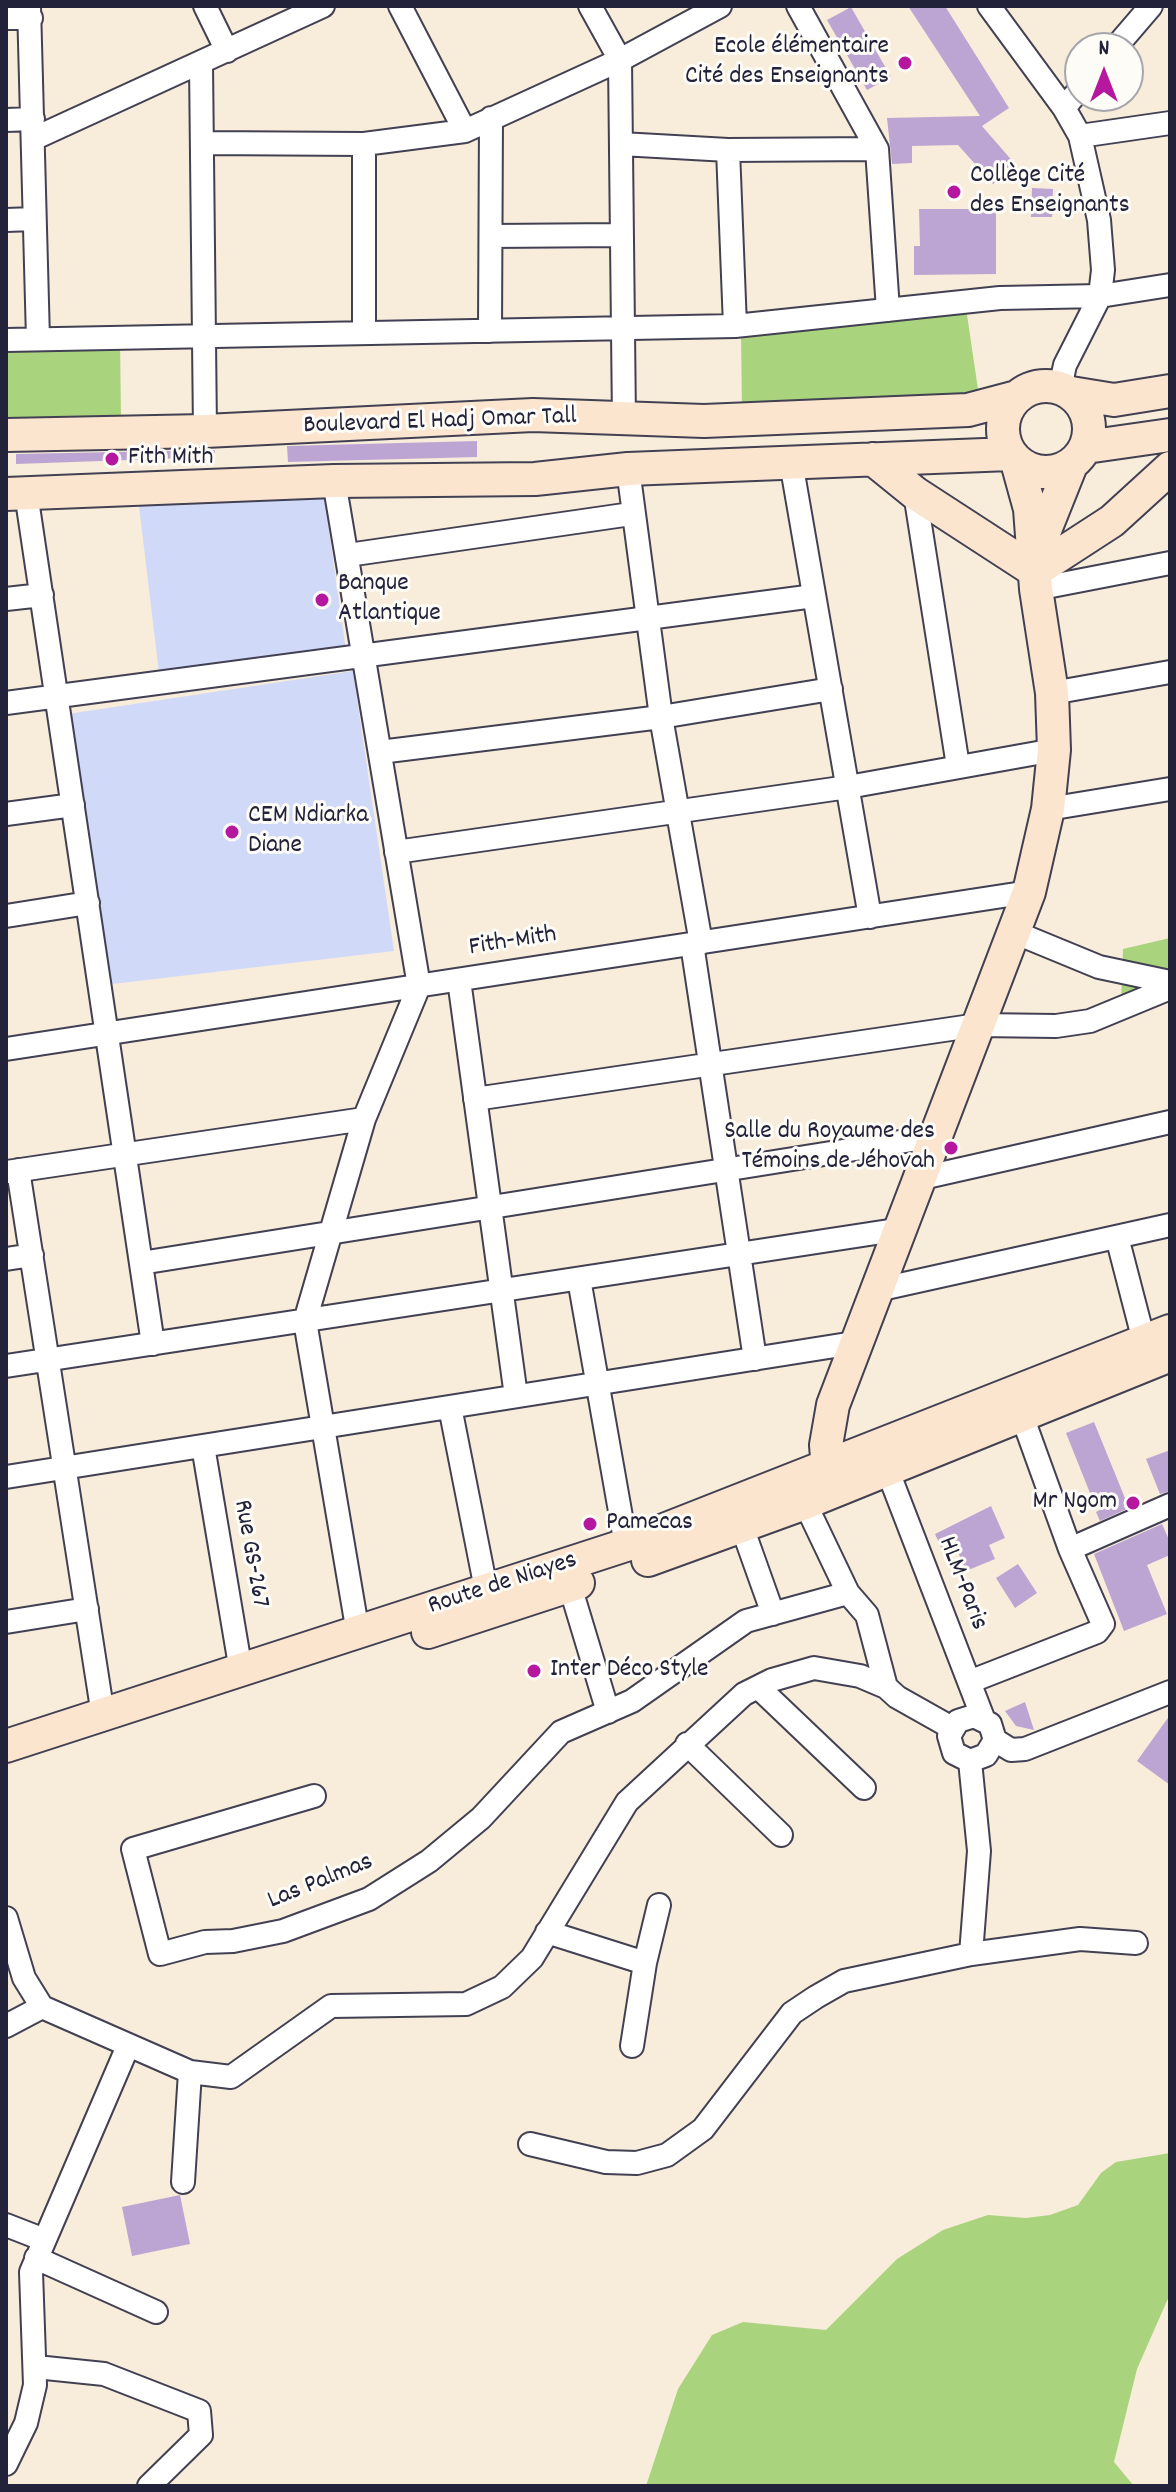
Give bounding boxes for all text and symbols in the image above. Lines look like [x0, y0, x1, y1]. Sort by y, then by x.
place label: Ecole élémentaire Cité des Enseignants [685, 32, 889, 94]
north arrow [1064, 32, 1144, 112]
text: N [1099, 34, 1109, 65]
marker: Ecole élémentaire Cité des Enseignants [896, 54, 914, 72]
place label: Collège Cité des Enseignants [970, 161, 1130, 222]
marker: Collège Cité des Enseignants [945, 183, 963, 201]
street label: Boulevard El Hadj Omar Tall [303, 403, 577, 443]
place label: Fith Mith [128, 443, 213, 475]
marker: Fith Mith [103, 450, 121, 468]
place label: Banque Atlantique [338, 569, 441, 630]
marker: Banque Atlantique [313, 591, 331, 609]
place label: CEM Ndiarka Diane [248, 801, 368, 862]
marker: CEM Ndiarka Diane [223, 823, 241, 841]
street label: Fith-Mith [467, 921, 559, 965]
place label: Salle du Royaume des Témoins de Jéhovah [724, 1117, 935, 1178]
marker: Salle du Royaume des Témoins de Jéhovah [942, 1139, 960, 1157]
place label: Mr Ngom [1033, 1487, 1117, 1519]
marker: Mr Ngom [1124, 1494, 1142, 1512]
street label: Rue GS-267 [224, 1498, 274, 1610]
place label: Pamecas [606, 1508, 693, 1540]
marker: Pamecas [581, 1515, 599, 1533]
street label: HLM-Paris [929, 1533, 993, 1635]
street label: Route de Niayes [425, 1546, 581, 1624]
place label: Inter Déco Style [550, 1655, 709, 1687]
marker: Inter Déco Style [525, 1662, 543, 1680]
street label: Las Palmas [264, 1848, 378, 1918]

